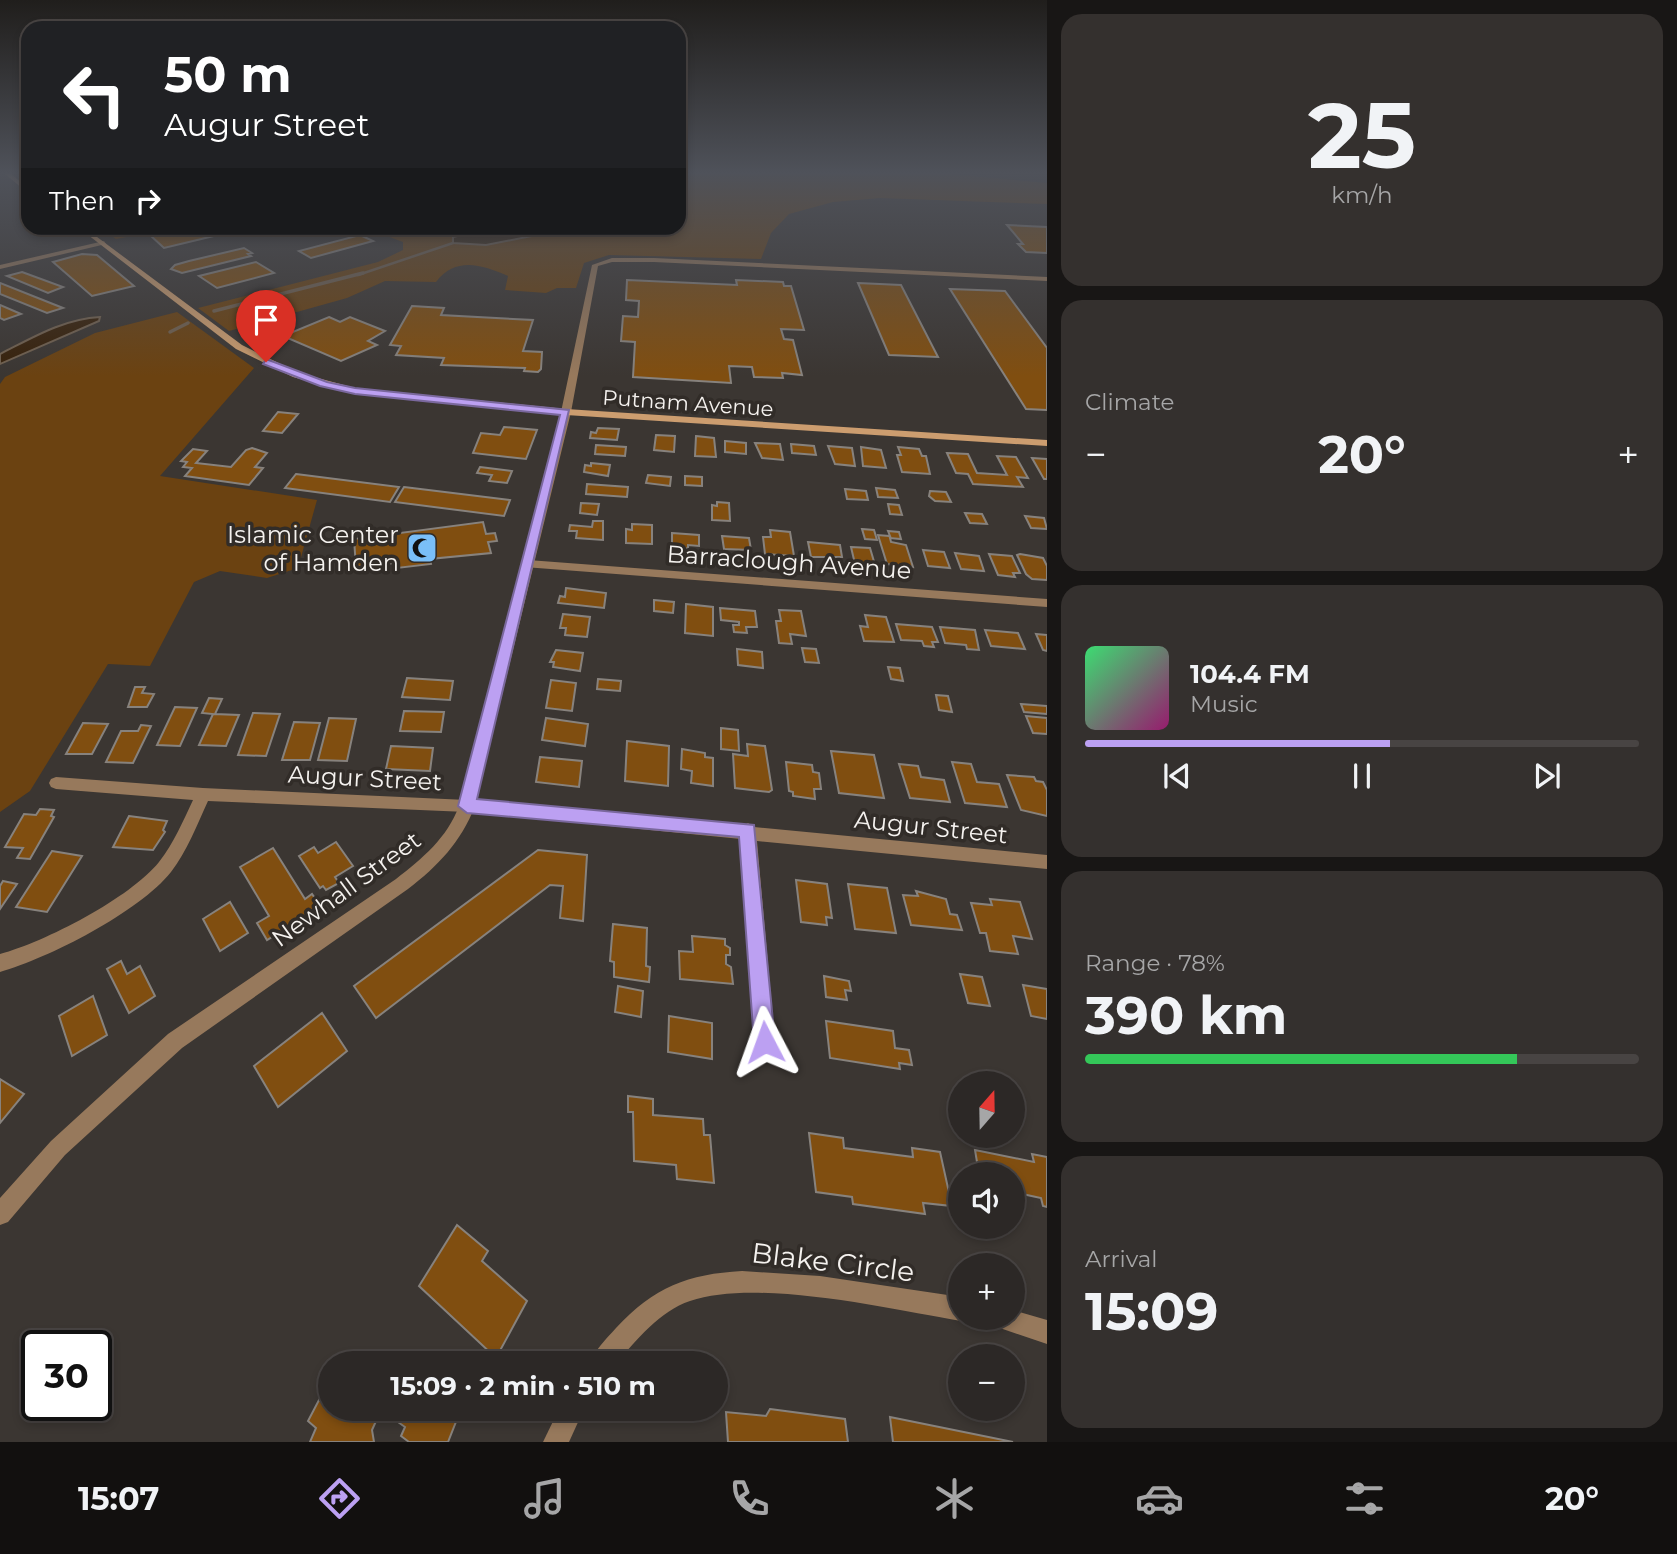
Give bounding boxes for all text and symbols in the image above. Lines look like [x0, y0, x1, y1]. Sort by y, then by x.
text: 50 m [164, 45, 292, 104]
icon: left [49, 49, 140, 140]
text: 25 [1308, 80, 1416, 191]
text: Augur Street [164, 105, 370, 144]
text: km/h [1331, 181, 1393, 209]
icon: right [129, 182, 167, 220]
text: Then [49, 185, 115, 217]
pin [236, 290, 296, 362]
icon: arrive [247, 301, 285, 339]
street label: Putnam Avenue [602, 385, 774, 421]
text: Climate [1085, 388, 1174, 416]
text: 20° [1318, 423, 1406, 486]
text: − [1085, 431, 1107, 478]
text: + [1617, 431, 1639, 478]
place label: Islamic Center of Hamden [227, 520, 399, 577]
mosque icon: Islamic Center of Hamden [405, 531, 439, 565]
street label: Barraclough Avenue [666, 539, 912, 585]
text: 104.4 FM [1190, 658, 1310, 690]
text: Music [1190, 690, 1258, 718]
icon: previous [1158, 757, 1196, 795]
icon: pause [1343, 757, 1381, 795]
icon: next [1528, 757, 1566, 795]
street label: Augur Street [287, 759, 443, 797]
street label: Augur Street [853, 805, 1009, 850]
street label: Newhall Street [266, 825, 426, 953]
text: Range · 78% [1085, 949, 1225, 977]
text: 390 km [1085, 984, 1287, 1047]
position arrow [728, 1005, 802, 1079]
north arrow [948, 1071, 1026, 1148]
map controls [948, 1071, 1025, 1421]
button: sound [948, 1162, 1025, 1239]
street label: Blake Circle [750, 1235, 916, 1289]
text: Arrival [1085, 1245, 1158, 1273]
button: + [948, 1253, 1025, 1330]
text: 15:09 [1085, 1280, 1218, 1343]
speed limit sign: 30 [21, 1330, 112, 1421]
button: − [948, 1344, 1025, 1421]
text: 15:09 · 2 min · 510 m [390, 1370, 656, 1402]
icon: directions [315, 1474, 364, 1523]
icon: music [520, 1474, 569, 1523]
icon: phone [725, 1474, 774, 1523]
icon: climate [930, 1474, 979, 1523]
icon: car [1135, 1474, 1184, 1523]
icon: filters [1340, 1474, 1389, 1523]
text: 15:07 [78, 1479, 159, 1518]
text: 20° [1545, 1479, 1599, 1518]

